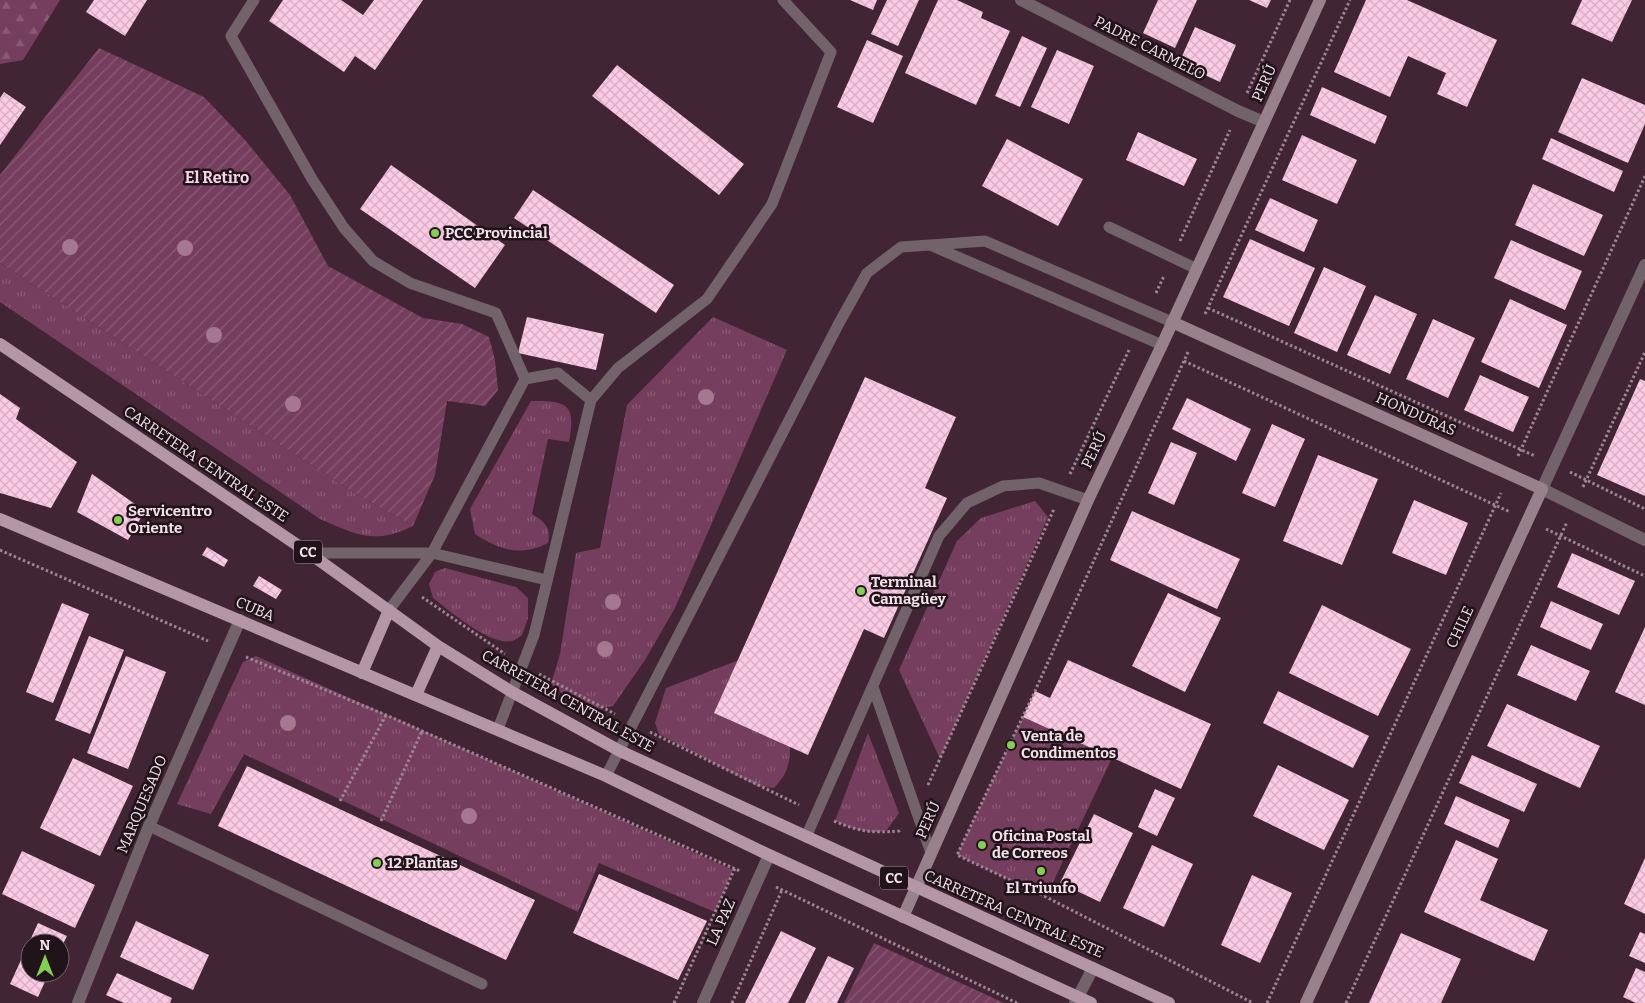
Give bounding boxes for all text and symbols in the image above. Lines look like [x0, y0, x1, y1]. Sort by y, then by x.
street label: PADRE CARMELO [1092, 12, 1208, 84]
street label: PERÚ [1248, 62, 1280, 104]
district label: El Retiro [185, 168, 249, 187]
place label: PCC Provincial [445, 224, 548, 242]
marker: PCC Provincial [429, 227, 441, 239]
street label: HONDURAS [1373, 388, 1459, 440]
street label: CARRETERA CENTRAL ESTE [120, 402, 292, 526]
street label: PERÚ [1077, 429, 1111, 471]
place label: Servicentro Oriente [128, 502, 212, 537]
marker: Servicentro Oriente [112, 514, 124, 526]
road number: CC [294, 540, 322, 564]
place label: Terminal Camagüey [871, 573, 946, 608]
marker: Terminal Camagüey [855, 585, 867, 597]
street label: CUBA [233, 593, 277, 625]
street label: CHILE [1442, 603, 1478, 651]
street label: CARRETERA CENTRAL ESTE [479, 646, 657, 756]
place label: Venta de Condimentos [1021, 727, 1116, 762]
marker: Venta de Condimentos [1005, 739, 1017, 751]
street label: MARQUESADO [113, 752, 171, 856]
street label: PERÚ [912, 799, 944, 841]
place label: Oficina Postal de Correos [992, 827, 1091, 862]
marker: Oficina Postal de Correos [976, 839, 988, 851]
place label: 12 Plantas [387, 854, 458, 872]
marker: 12 Plantas [371, 857, 383, 869]
marker: El Triunfo [1035, 865, 1047, 877]
road number: CC [880, 866, 908, 890]
street label: CARRETERA CENTRAL ESTE [921, 866, 1107, 962]
place label: El Triunfo [1006, 879, 1077, 897]
street label: LA PAZ [703, 896, 739, 948]
north arrow [20, 933, 70, 983]
text: N [40, 937, 51, 954]

